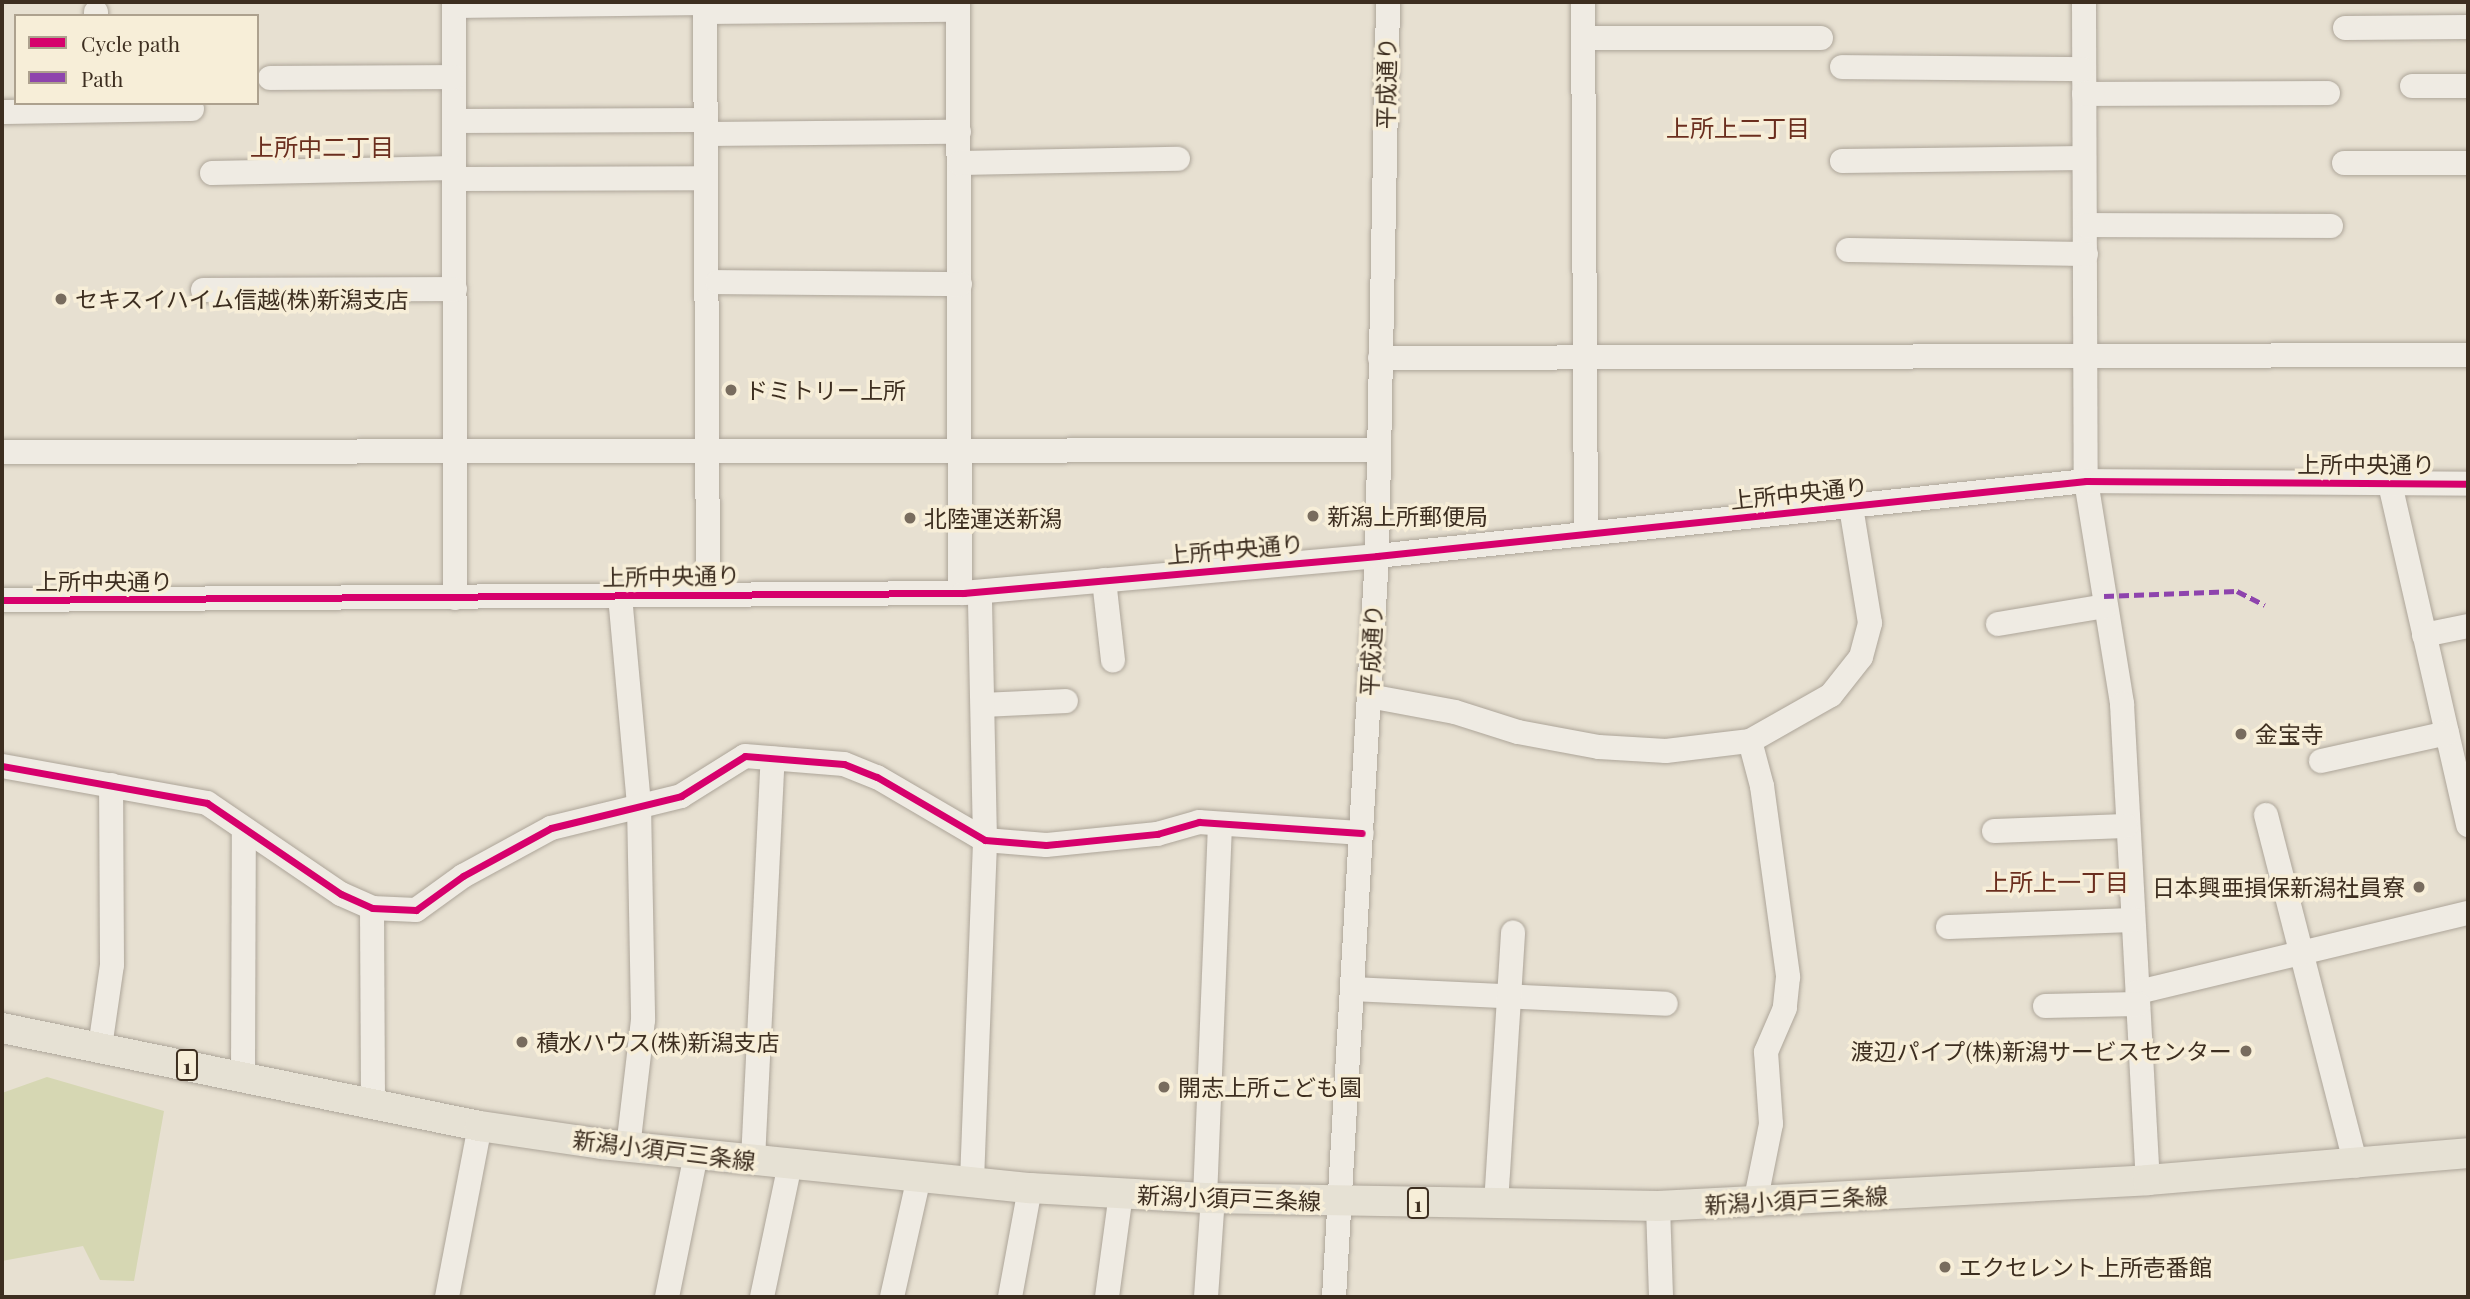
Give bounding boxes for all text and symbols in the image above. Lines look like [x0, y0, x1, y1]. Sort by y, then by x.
legend [14, 14, 259, 105]
text: Cycle path [81, 29, 180, 57]
street label: 平成通り [1371, 37, 1401, 129]
text: Path [81, 64, 123, 92]
district label: 上所上二丁目 [1666, 114, 1810, 142]
district label: 上所中二丁目 [250, 133, 394, 161]
place label: セキスイハイム信越(株)新潟支店 [75, 285, 411, 313]
marker: セキスイハイム信越(株)新潟支店 [53, 291, 69, 307]
place label: ドミトリー上所 [745, 376, 906, 404]
marker: ドミトリー上所 [723, 382, 739, 398]
street label: 上所中央通り [2297, 450, 2435, 478]
street label: 上所中央通り [1729, 472, 1869, 514]
place label: 新潟上所郵便局 [1327, 502, 1488, 530]
place label: 北陸運送新潟 [924, 504, 1062, 532]
marker: 新潟上所郵便局 [1305, 508, 1321, 524]
marker: 北陸運送新潟 [902, 510, 918, 526]
street label: 上所中央通り [1165, 529, 1305, 569]
street label: 上所中央通り [602, 561, 740, 591]
street label: 上所中央通り [35, 567, 173, 595]
street label: 平成通り [1355, 603, 1387, 697]
place label: 金宝寺 [2255, 720, 2324, 748]
marker: 金宝寺 [2233, 726, 2249, 742]
district label: 上所上一丁目 [1985, 868, 2129, 896]
place label: 日本興亜損保新潟社員寮 [2152, 873, 2405, 901]
marker: 日本興亜損保新潟社員寮 [2411, 879, 2427, 895]
place label: 積水ハウス(株)新潟支店 [536, 1028, 780, 1056]
marker: 積水ハウス(株)新潟支店 [514, 1034, 530, 1050]
place label: 渡辺パイプ(株)新潟サービスセンター [1850, 1037, 2232, 1065]
marker: 渡辺パイプ(株)新潟サービスセンター [2238, 1043, 2254, 1059]
road number: 1 [175, 1048, 199, 1082]
place label: 開志上所こども園 [1178, 1073, 1362, 1101]
marker: 開志上所こども園 [1156, 1079, 1172, 1095]
street label: 新潟小須戸三条線 [571, 1125, 757, 1175]
street label: 新潟小須戸三条線 [1137, 1181, 1321, 1215]
street label: 新潟小須戸三条線 [1703, 1181, 1889, 1219]
road number: 1 [1406, 1186, 1430, 1220]
place label: エクセレント上所壱番館 [1959, 1253, 2212, 1281]
marker: エクセレント上所壱番館 [1937, 1259, 1953, 1275]

